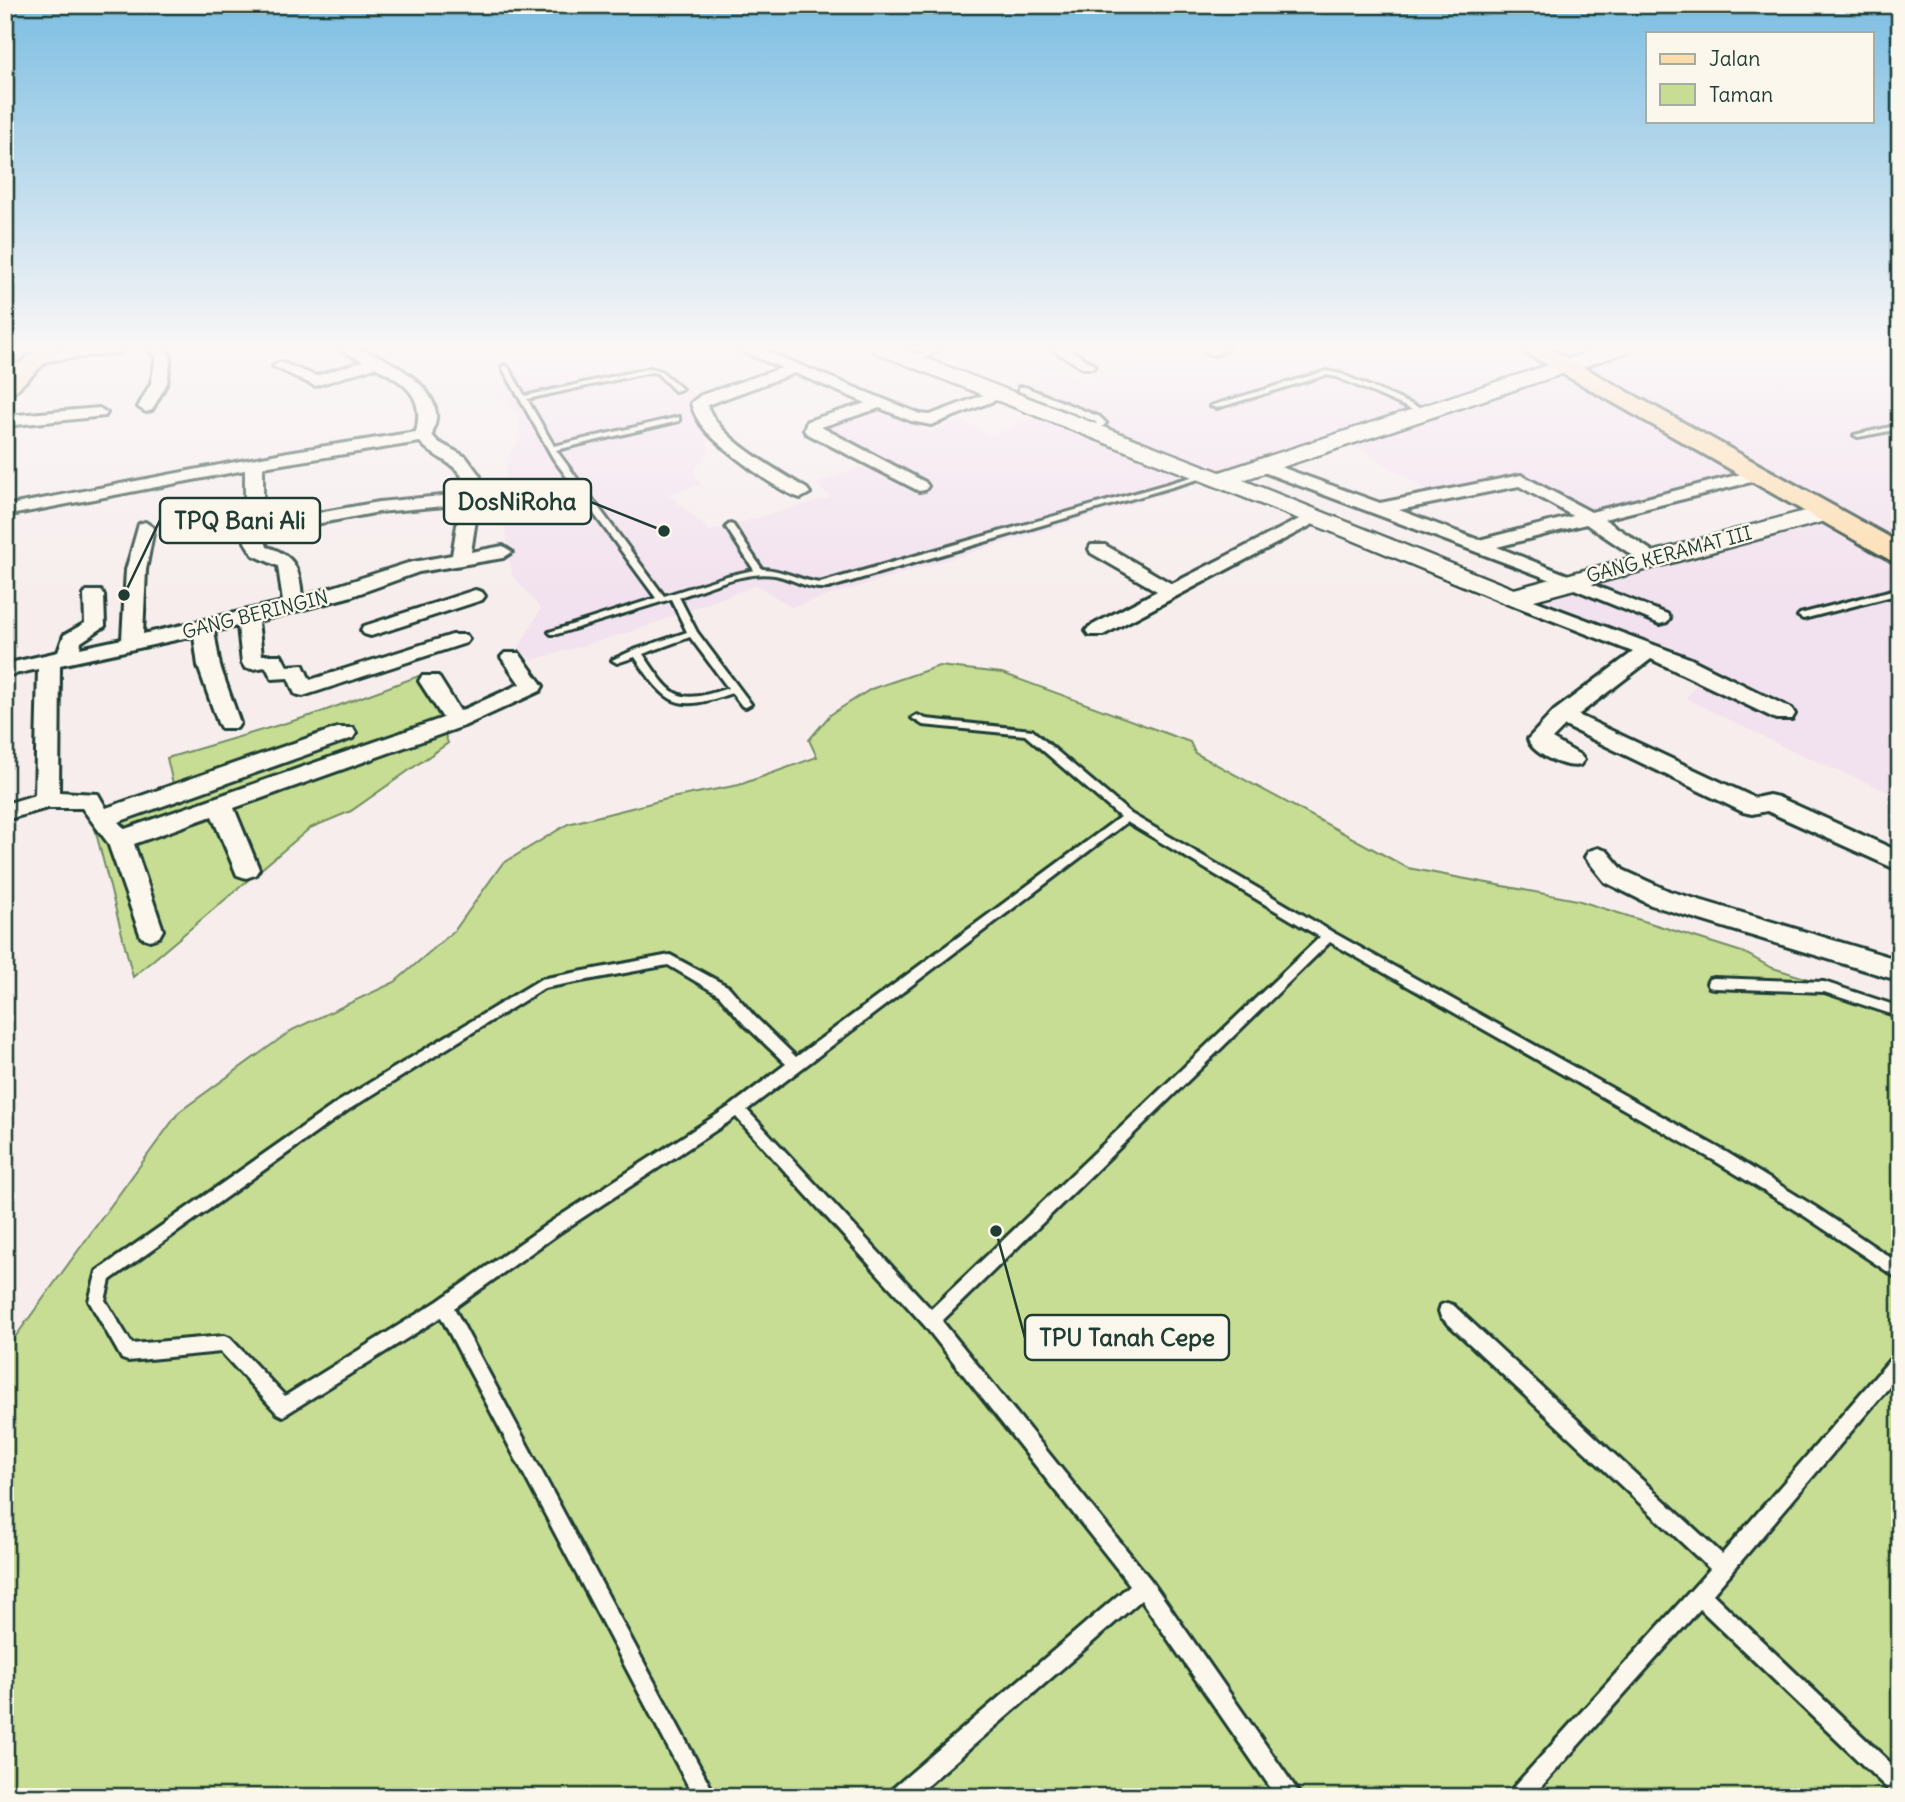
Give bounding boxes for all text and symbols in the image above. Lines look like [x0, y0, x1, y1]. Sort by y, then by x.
legend [1646, 32, 1874, 122]
text: Jalan [1709, 45, 1760, 72]
text: Taman [1709, 81, 1773, 108]
callout: DosNiRoha [444, 479, 591, 524]
text: DosNiRoha [457, 486, 577, 516]
callout: TPQ Bani Ali [160, 498, 320, 543]
text: TPQ Bani Ali [174, 505, 306, 535]
street label: GANG KERAMAT III [1584, 520, 1754, 588]
street label: GANG BERINGIN [180, 584, 330, 644]
callout: TPU Tanah Cepe [1025, 1315, 1229, 1360]
text: TPU Tanah Cepe [1039, 1322, 1215, 1352]

